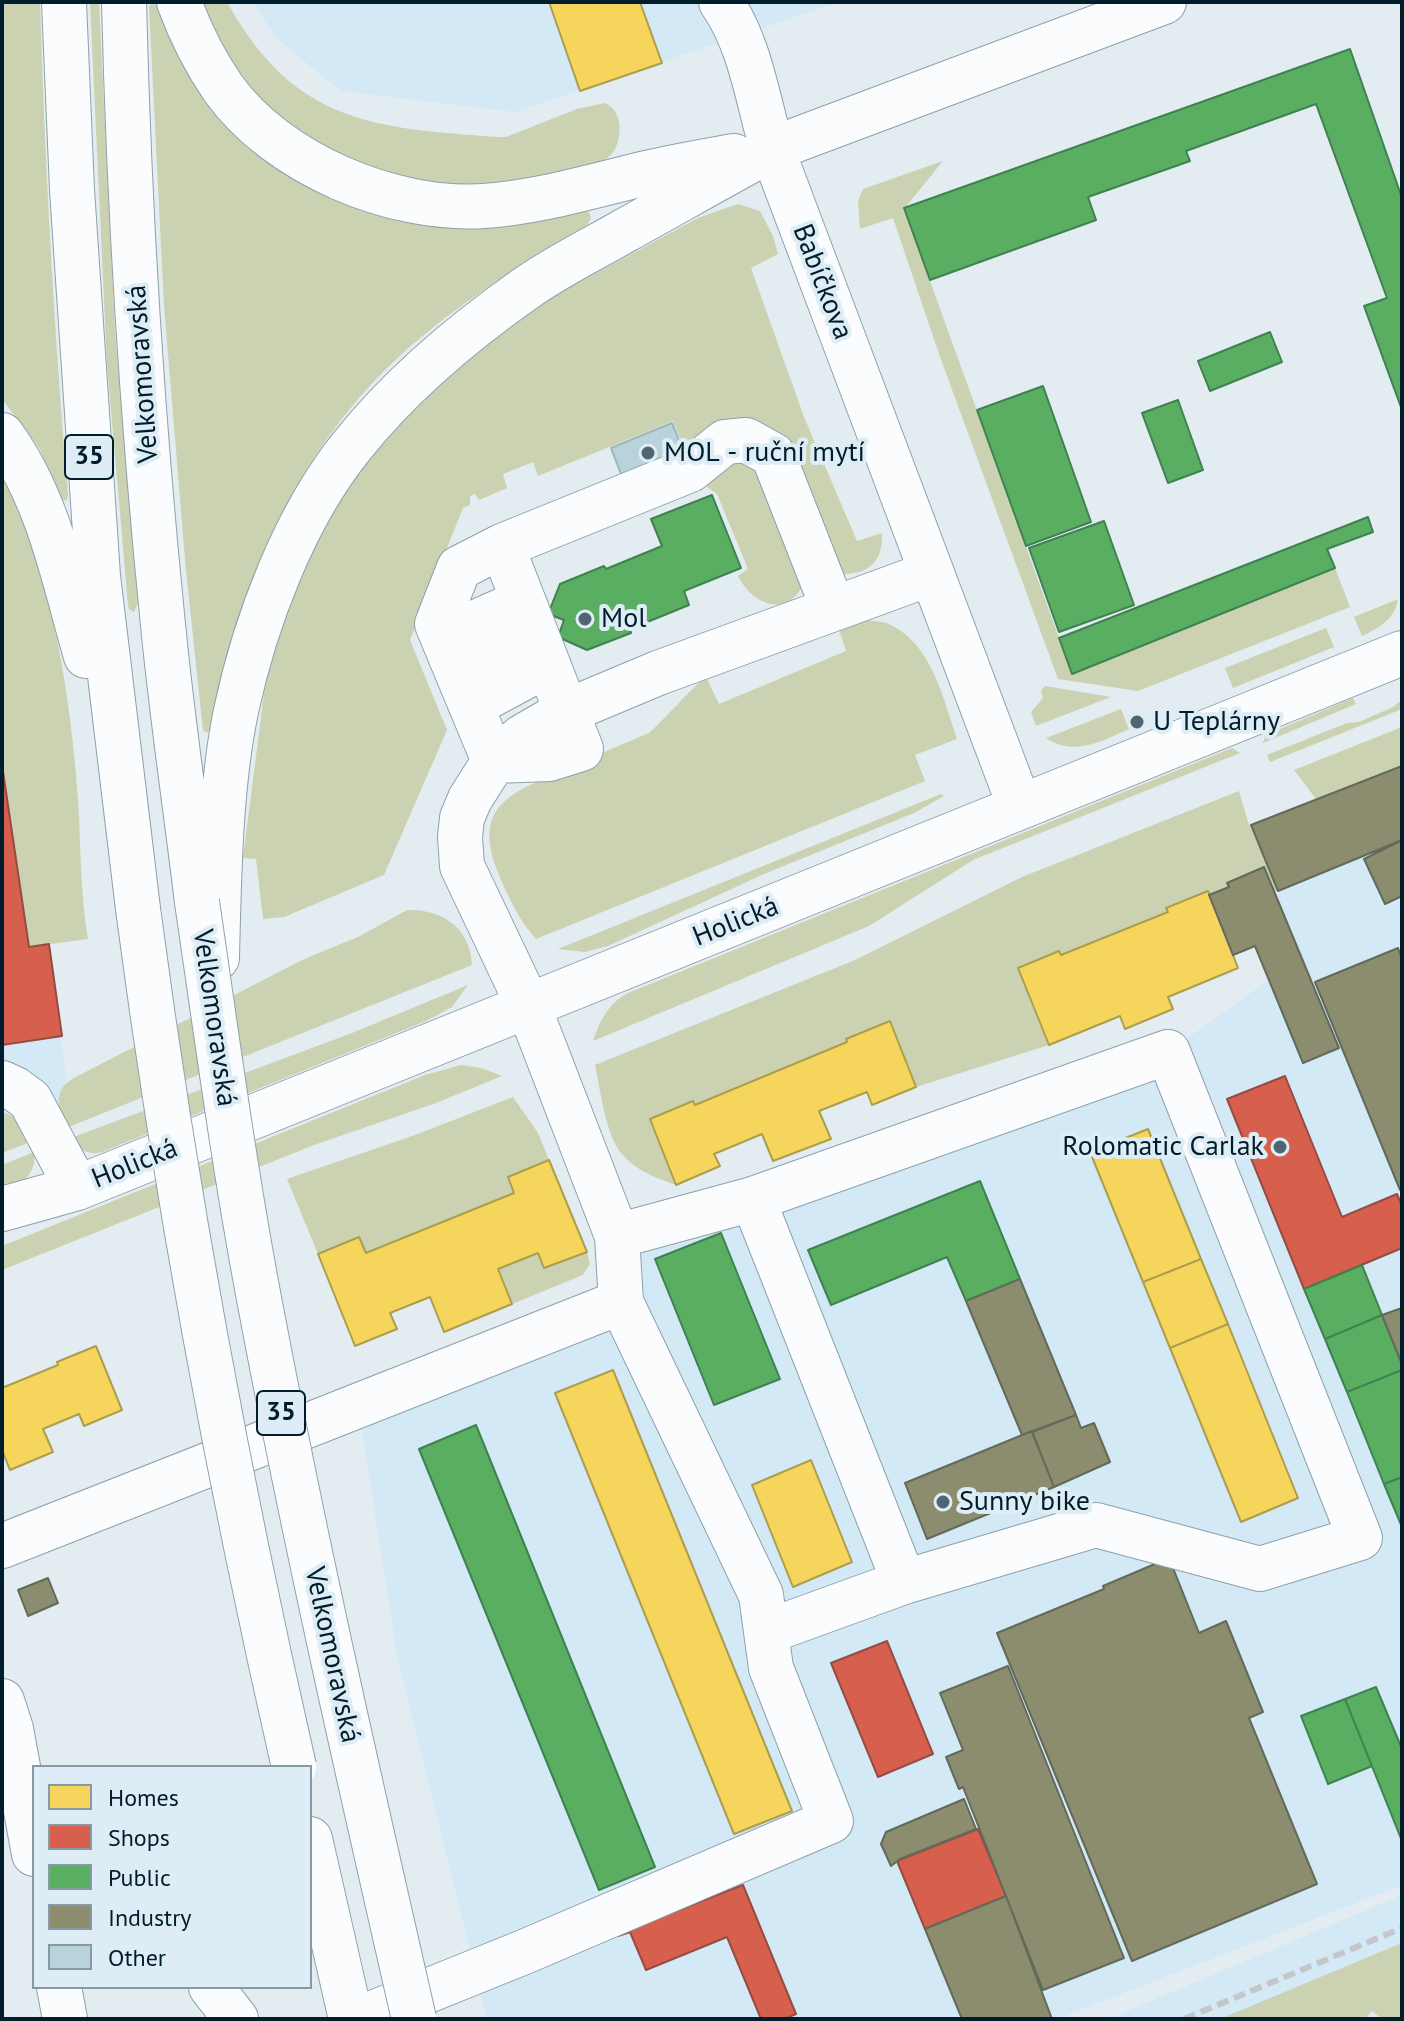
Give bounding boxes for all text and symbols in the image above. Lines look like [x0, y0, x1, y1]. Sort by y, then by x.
street label: Babíčkova [785, 220, 859, 344]
street label: Velkomoravská [120, 284, 166, 464]
road number: 35 [65, 435, 113, 479]
place label: MOL - ruční mytí [664, 436, 865, 470]
marker: MOL - ruční mytí [639, 444, 657, 462]
place label: Mol [601, 602, 646, 636]
marker: Mol [576, 610, 594, 628]
place label: U Teplárny [1153, 705, 1280, 739]
marker: U Teplárny [1128, 713, 1146, 731]
street label: Holická [688, 890, 784, 954]
street label: Velkomoravská [185, 927, 243, 1109]
place label: Rolomatic Carlak [1062, 1130, 1264, 1164]
street label: Holická [87, 1132, 183, 1196]
marker: Rolomatic Carlak [1271, 1138, 1289, 1156]
road number: 35 [257, 1391, 305, 1435]
place label: Sunny bike [959, 1485, 1090, 1519]
marker: Sunny bike [934, 1493, 952, 1511]
street label: Velkomoravská [297, 1564, 367, 1746]
legend [32, 1765, 312, 1989]
text: Homes [108, 1782, 179, 1813]
text: Shops [108, 1822, 170, 1853]
text: Public [108, 1862, 171, 1893]
text: Industry [108, 1902, 192, 1933]
text: Other [108, 1942, 166, 1973]

